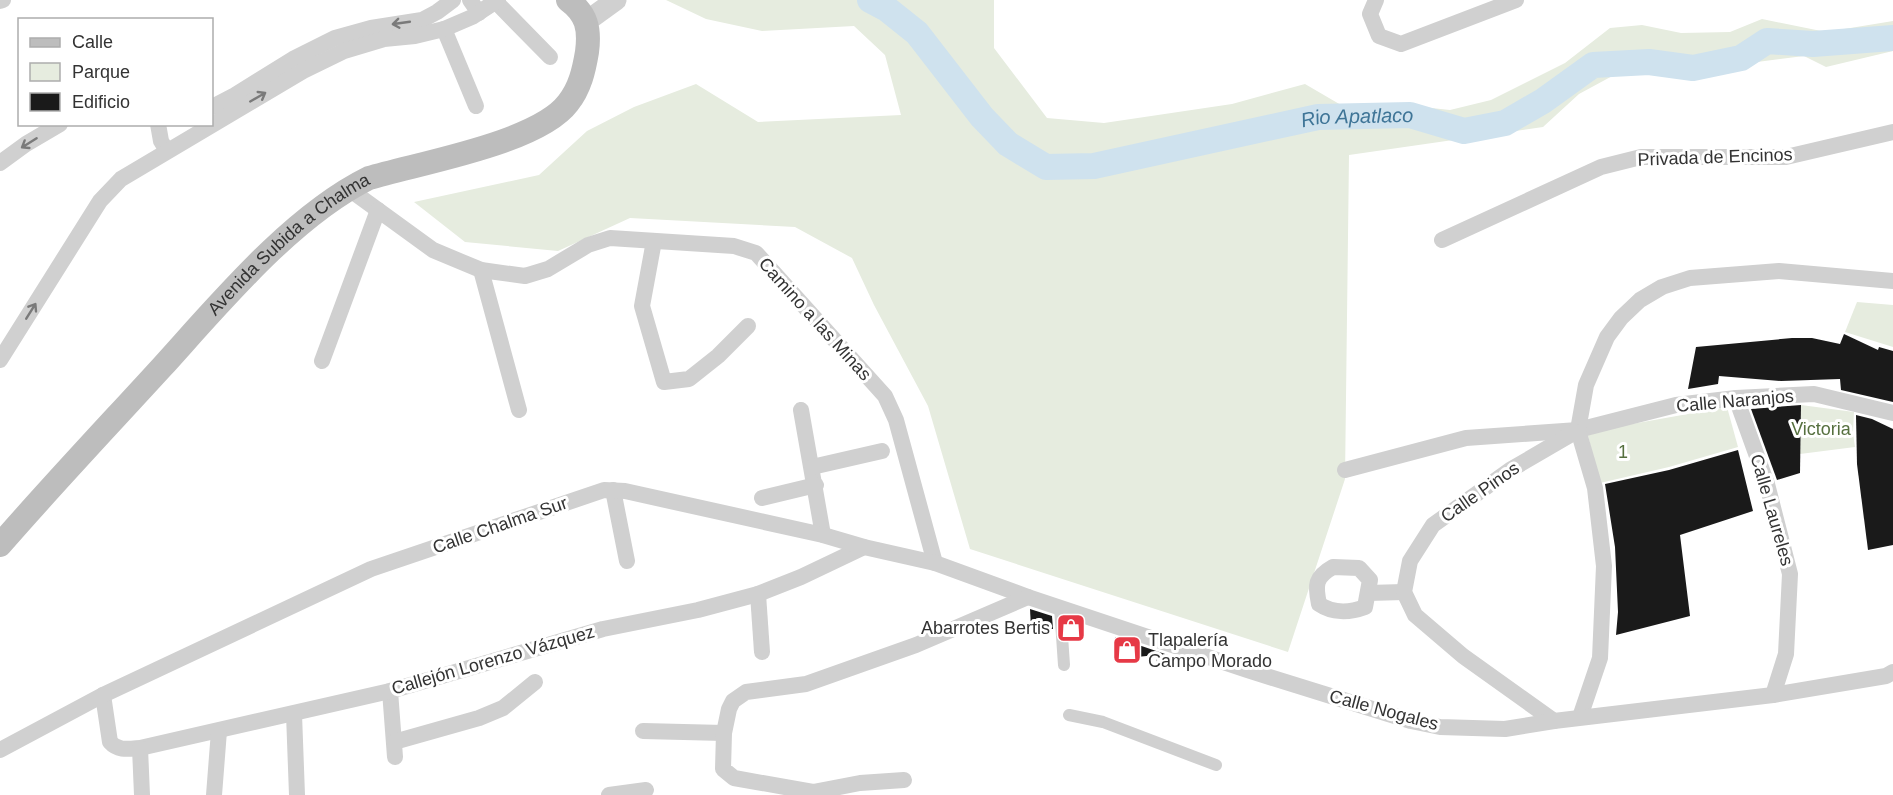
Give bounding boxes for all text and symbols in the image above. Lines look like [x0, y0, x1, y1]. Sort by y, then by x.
legend [18, 18, 213, 126]
one-way arrow [392, 18, 411, 29]
text: Calle [72, 32, 113, 52]
text: Parque [72, 62, 130, 82]
one-way arrow [249, 91, 266, 103]
text: Edificio [72, 92, 130, 112]
water label: Rio Apatlaco [1299, 104, 1414, 131]
one-way arrow [21, 137, 38, 149]
street label: Privada de Encinos [1637, 144, 1793, 170]
street label: Avenida Subida a Chalma [204, 169, 374, 319]
street label: Camino a las Minas [755, 254, 875, 384]
one-way arrow [26, 303, 38, 320]
street label: Calle Naranjos [1675, 386, 1795, 416]
park label: Victoria [1791, 419, 1852, 439]
park label: 1 [1618, 442, 1628, 462]
street label: Calle Laureles [1747, 452, 1797, 568]
street label: Calle Pinos [1437, 458, 1523, 526]
street label: Calle Chalma Sur [430, 493, 570, 557]
shop icon: Abarrotes Bertis [1055, 612, 1087, 644]
place label: Abarrotes Bertis [921, 618, 1050, 638]
street label: Callejón Lorenzo Vázquez [389, 621, 597, 699]
place label: Tlapalería Campo Morado [1148, 630, 1272, 671]
shop icon: Tlapalería Campo Morado [1111, 634, 1143, 666]
street label: Calle Nogales [1327, 686, 1441, 734]

